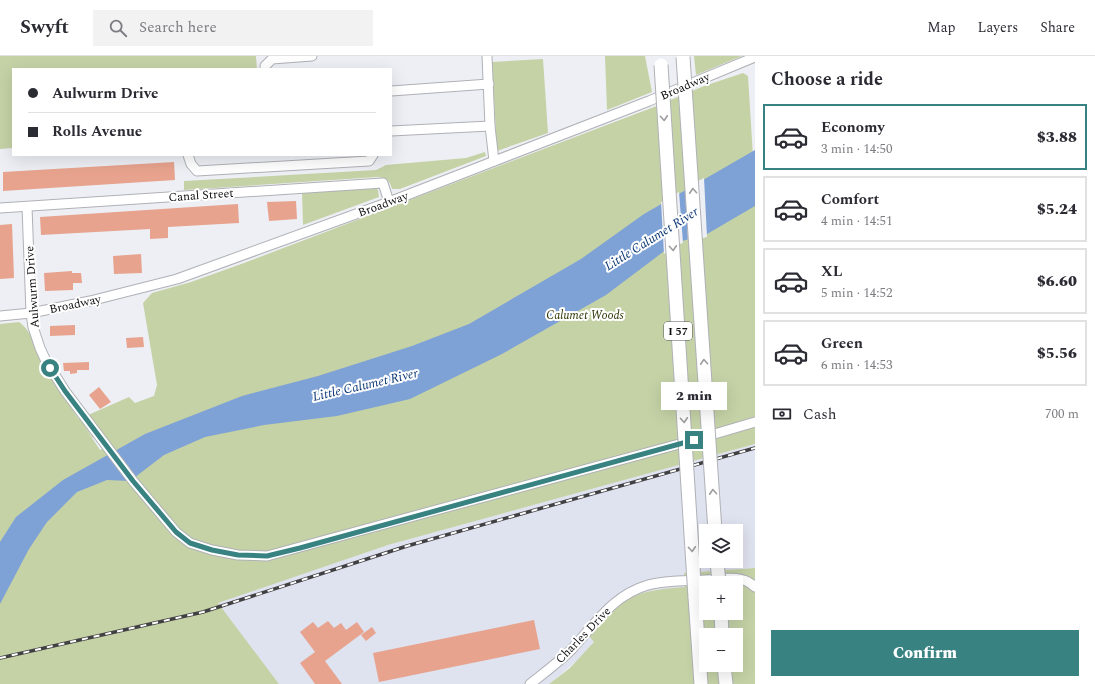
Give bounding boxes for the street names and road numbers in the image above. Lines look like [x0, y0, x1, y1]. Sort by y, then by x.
street label: Broadway [657, 67, 714, 105]
street label: Canal Street [168, 184, 234, 207]
street label: Broadway [355, 186, 412, 222]
street label: Aulwurm Drive [20, 245, 45, 329]
street label: Broadway [48, 289, 104, 319]
road number: I 57 [664, 322, 692, 340]
street label: Charles Drive [551, 602, 616, 668]

